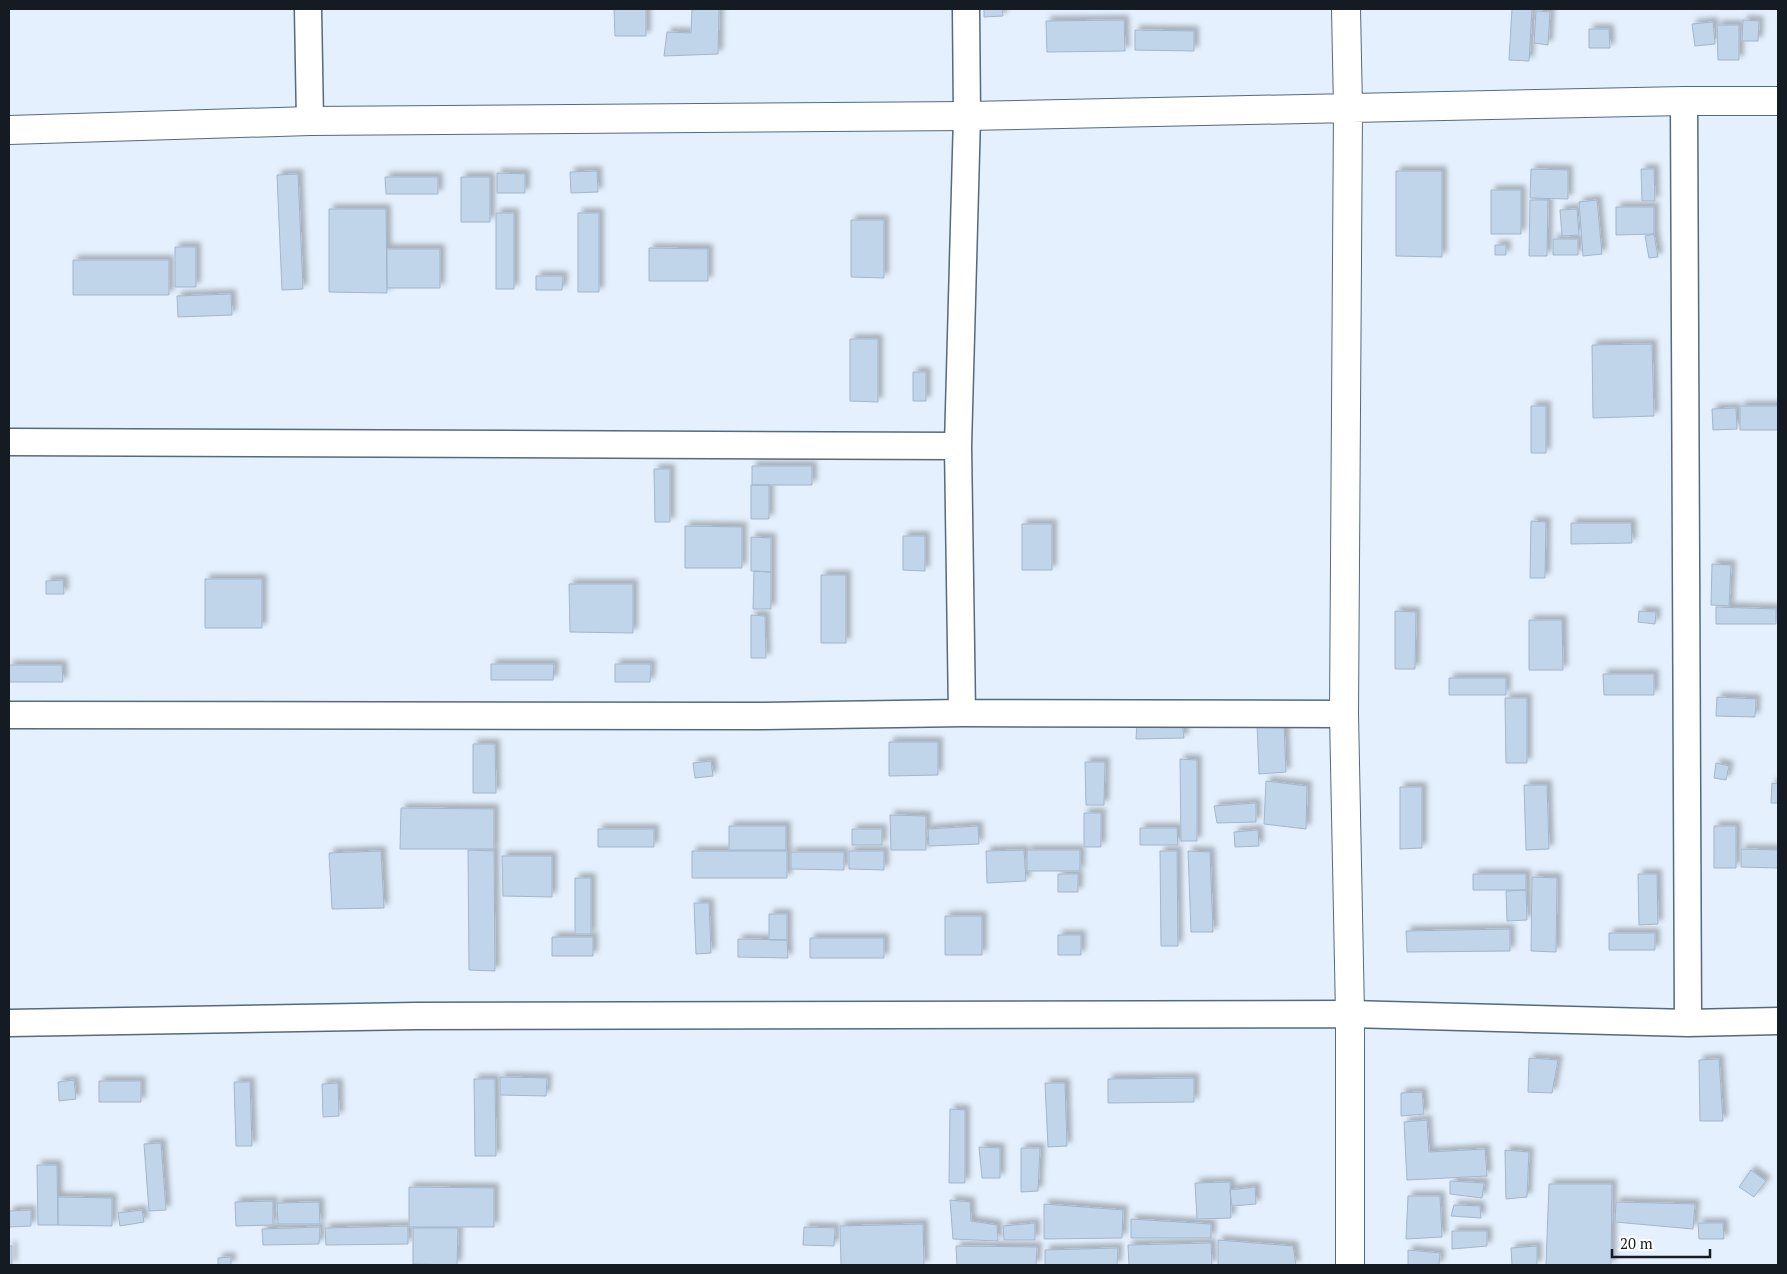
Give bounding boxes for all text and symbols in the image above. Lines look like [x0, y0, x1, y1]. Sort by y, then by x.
scale bar [1612, 1226, 1710, 1258]
text: 20 m [1620, 1233, 1653, 1253]

